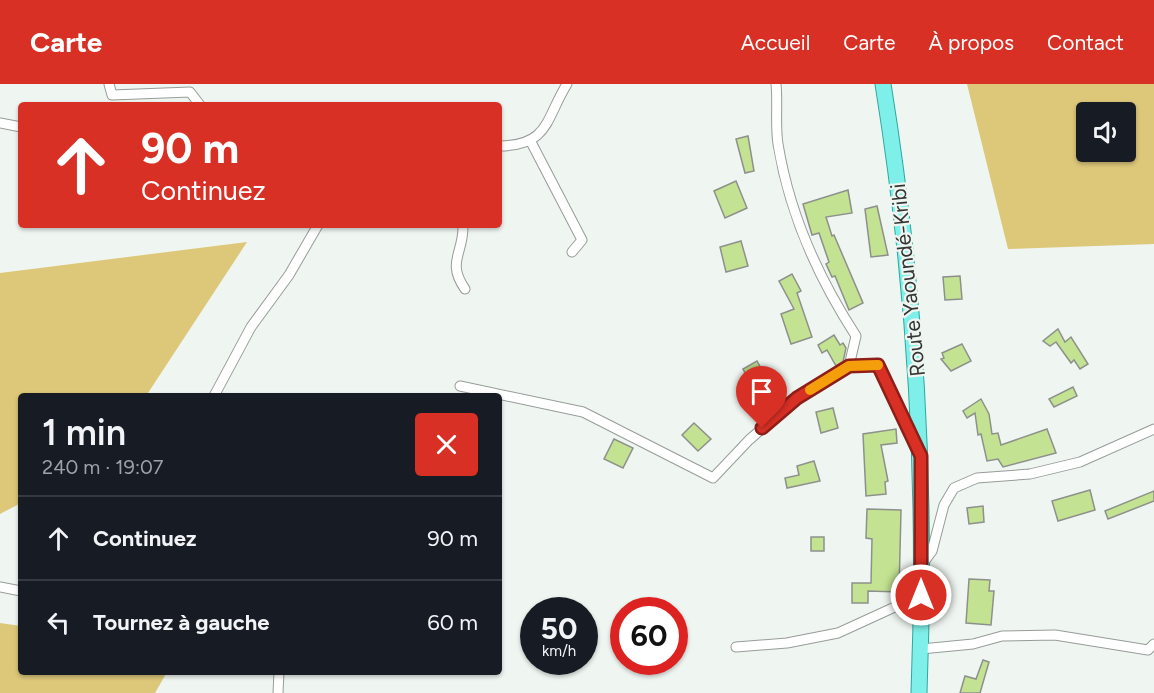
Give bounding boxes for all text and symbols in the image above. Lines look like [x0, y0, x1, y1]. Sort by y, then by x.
text: Carte [30, 25, 102, 59]
text: Accueil [741, 30, 810, 55]
text: Carte [843, 30, 896, 55]
text: À propos [929, 30, 1014, 55]
text: Contact [1047, 30, 1124, 55]
map controls [1076, 102, 1136, 162]
button: sound [1076, 102, 1136, 162]
text: 90 m [141, 123, 239, 174]
icon: ahead [42, 126, 120, 204]
text: Continuez [141, 174, 266, 207]
street label: Route Yaoundé-Kribi [885, 182, 930, 378]
pin [736, 366, 787, 428]
icon: arrive [745, 375, 778, 408]
text: 1 min [42, 411, 126, 454]
button: close [415, 413, 478, 476]
text: 240 m · 19:07 [42, 455, 164, 479]
icon: ahead [42, 522, 75, 555]
text: Continuez [93, 525, 197, 552]
text: 90 m [427, 525, 478, 552]
position arrow [889, 563, 953, 627]
speed limit sign: 60 [610, 597, 688, 675]
icon: left [42, 606, 75, 639]
text: Tournez à gauche [93, 609, 269, 636]
text: 60 m [427, 609, 478, 636]
text: 50 [541, 610, 577, 647]
text: km/h [542, 642, 576, 660]

